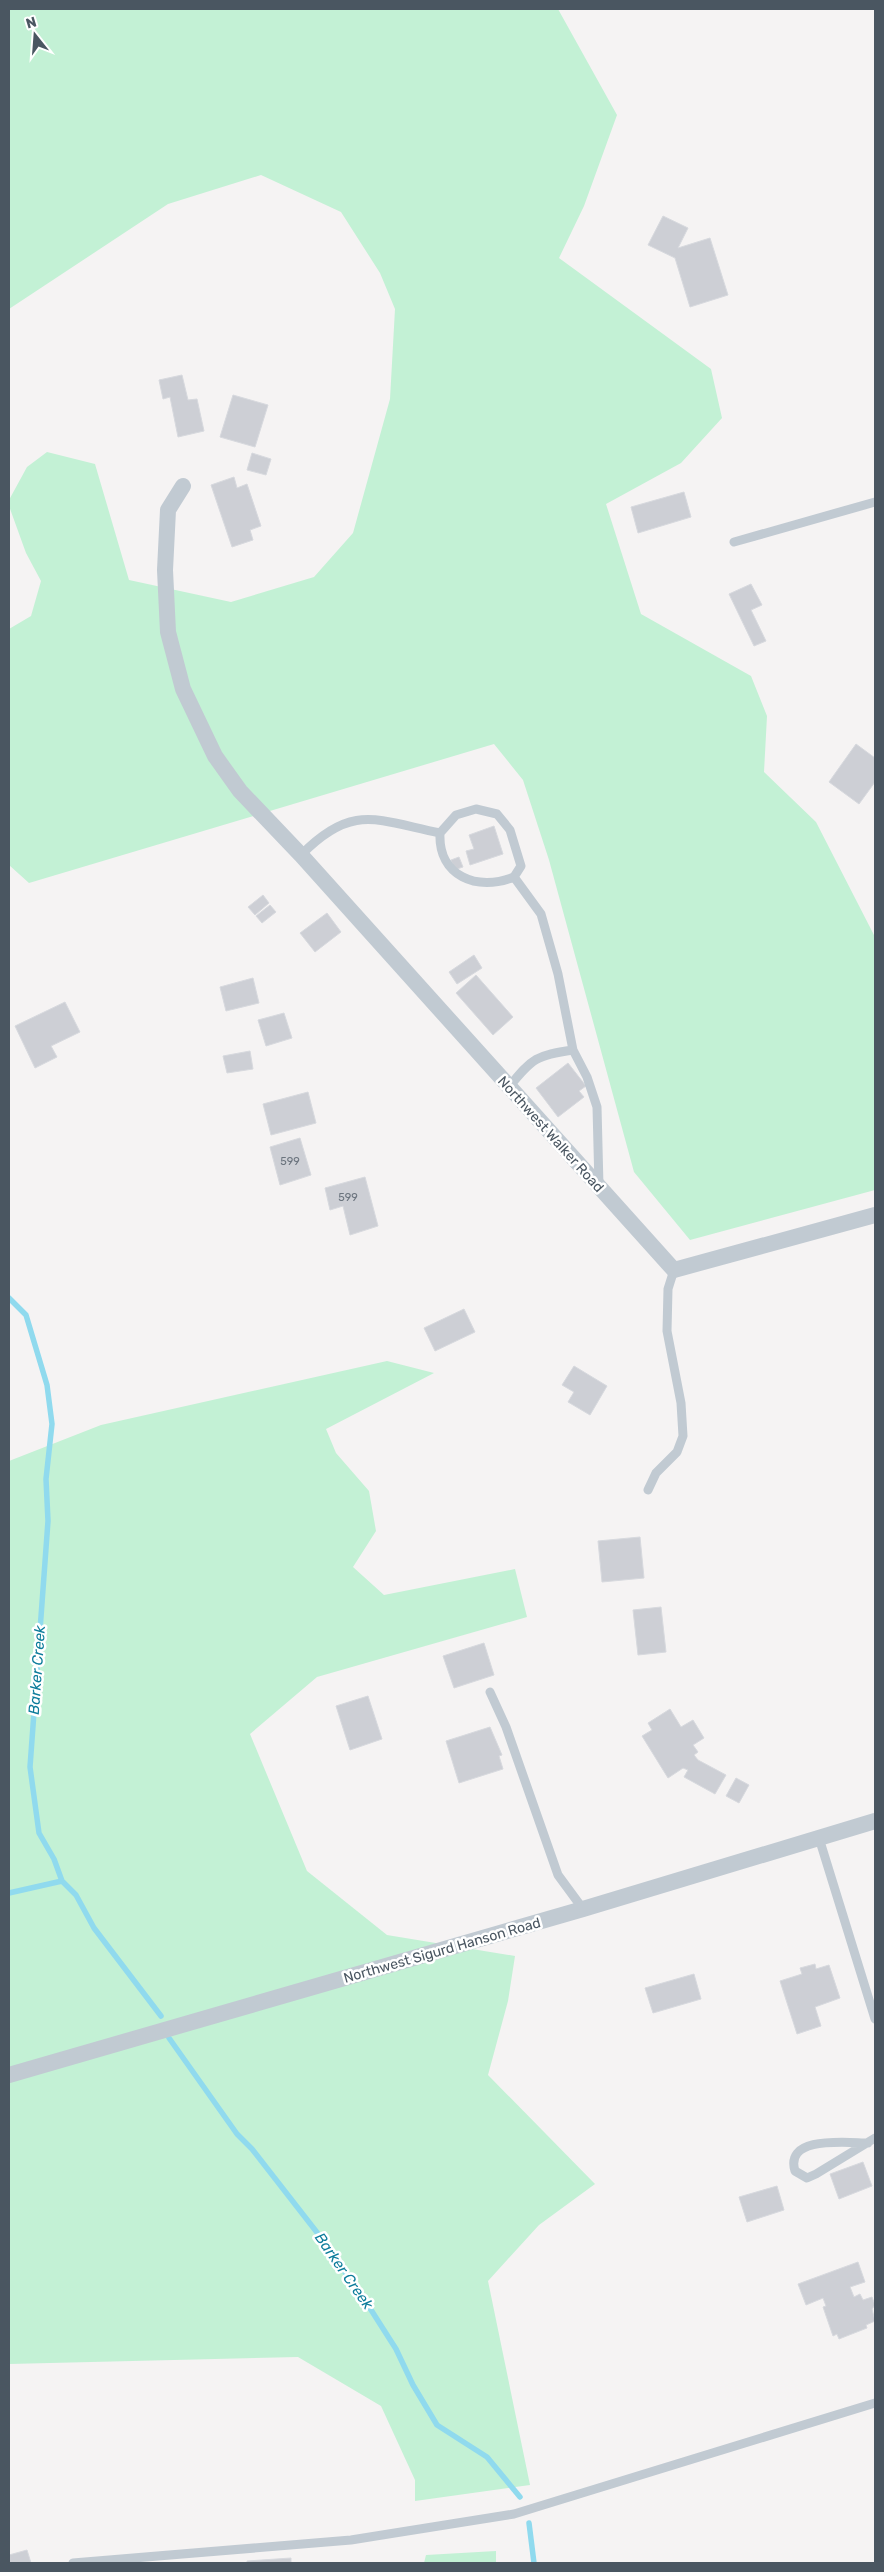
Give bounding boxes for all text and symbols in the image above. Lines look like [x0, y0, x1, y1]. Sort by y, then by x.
north arrow [10, 10, 60, 60]
text: N [24, 13, 39, 33]
street label: Northwest Walker Road [494, 1073, 607, 1196]
house number: 599 [280, 1155, 300, 1168]
house number: 599 [338, 1191, 358, 1204]
water label: Barker Creek [25, 1624, 49, 1715]
street label: Northwest Sigurd Hanson Road [342, 1914, 543, 1987]
water label: Barker Creek [311, 2229, 377, 2313]

